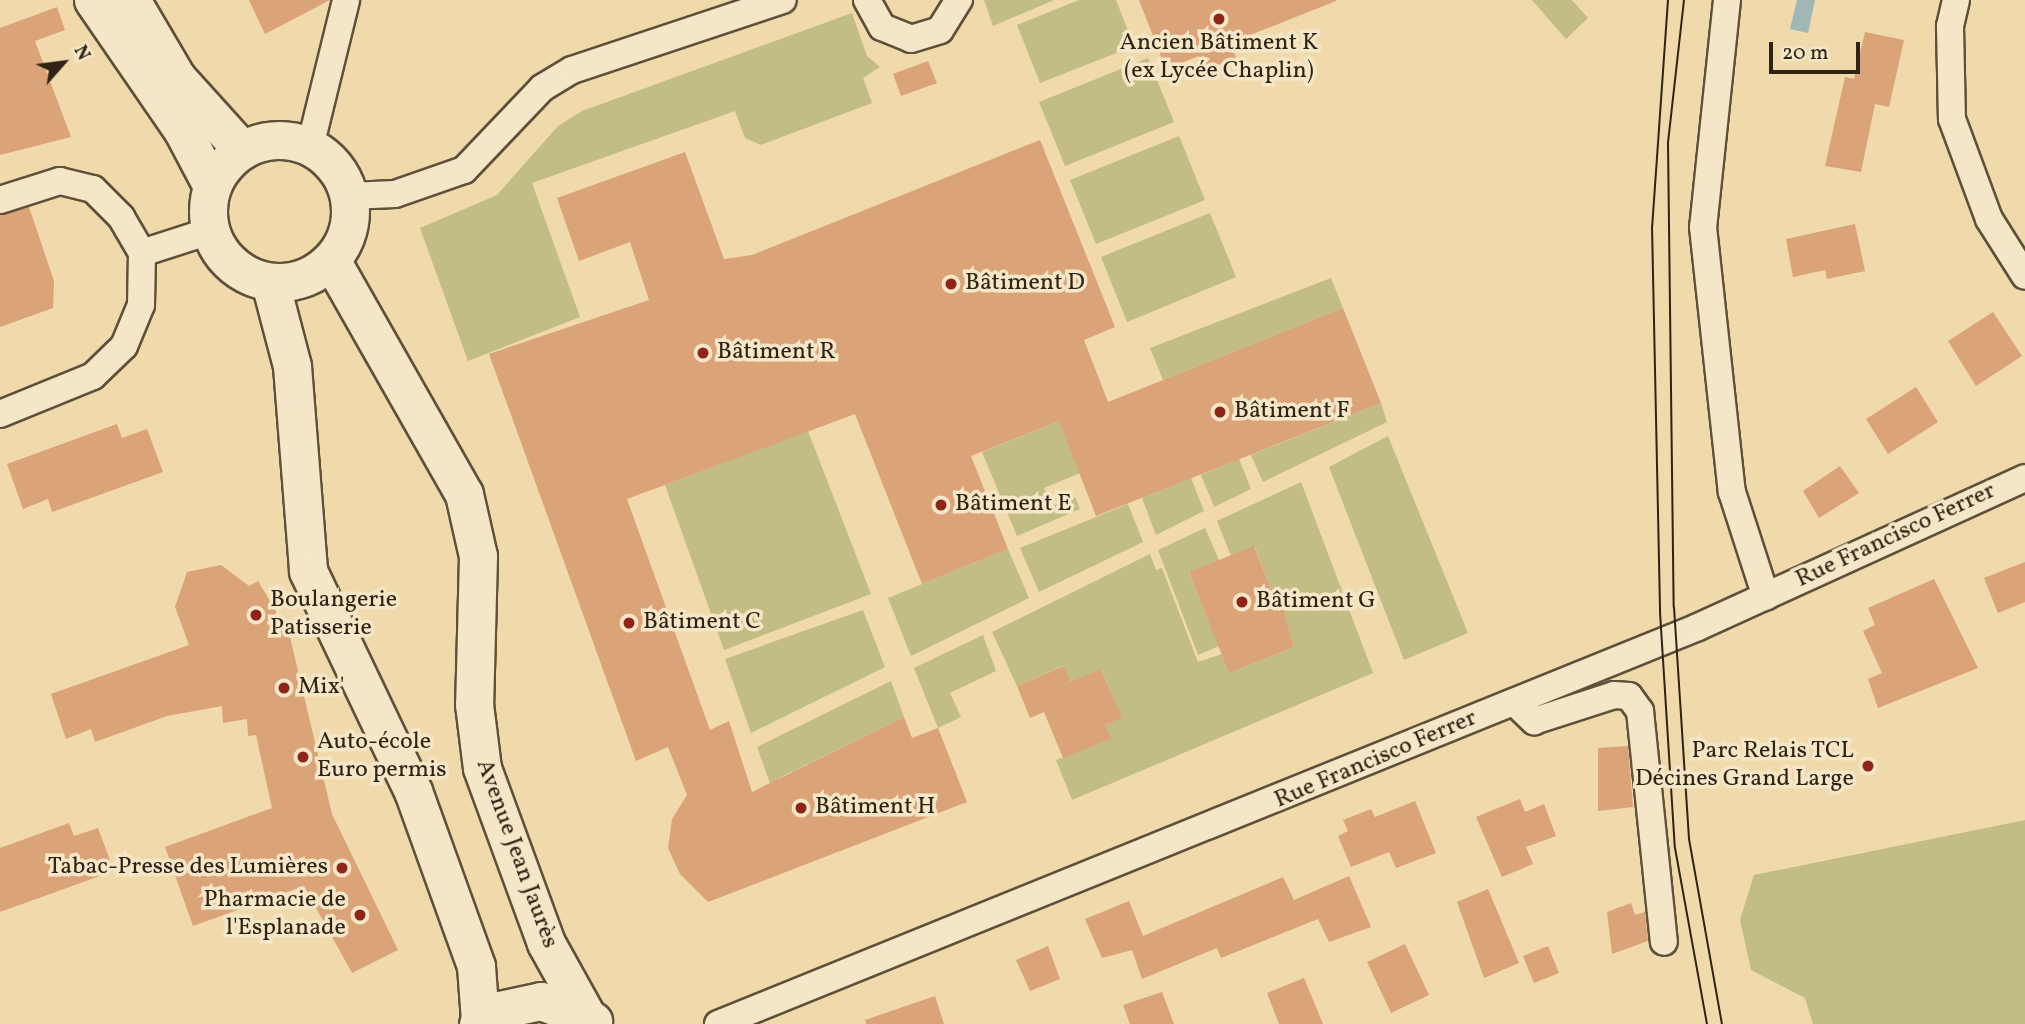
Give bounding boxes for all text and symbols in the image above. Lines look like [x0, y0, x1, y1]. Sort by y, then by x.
marker: Ancien Bâtiment K (ex Lycée Chaplin) [1211, 11, 1227, 27]
north arrow [28, 28, 98, 98]
scale bar [1773, 28, 1864, 72]
place label: Ancien Bâtiment K (ex Lycée Chaplin) [1120, 30, 1318, 86]
text: 20 m [1782, 39, 1828, 68]
text: N [67, 41, 96, 65]
place label: Bâtiment D [965, 270, 1085, 298]
marker: Bâtiment D [943, 276, 959, 292]
place label: Bâtiment R [717, 339, 836, 367]
marker: Bâtiment R [695, 345, 711, 361]
place label: Bâtiment F [1234, 398, 1350, 426]
marker: Bâtiment F [1212, 404, 1228, 420]
street label: Rue Francisco Ferrer [1792, 477, 2000, 595]
place label: Bâtiment E [955, 491, 1072, 519]
marker: Bâtiment E [933, 497, 949, 513]
place label: Boulangerie Patisserie [270, 587, 397, 643]
place label: Bâtiment G [1256, 588, 1376, 616]
marker: Bâtiment G [1234, 594, 1250, 610]
marker: Boulangerie Patisserie [248, 607, 264, 623]
place label: Bâtiment C [643, 609, 761, 637]
marker: Bâtiment C [621, 615, 637, 631]
place label: Mix' [298, 674, 345, 702]
marker: Mix' [276, 680, 292, 696]
street label: Rue Francisco Ferrer [1271, 704, 1481, 816]
place label: Auto-école Euro permis [317, 729, 447, 785]
place label: Parc Relais TCL Décines Grand Large [1635, 738, 1854, 794]
marker: Auto-école Euro permis [295, 749, 311, 765]
street label: Avenue Jean Jaurès [468, 756, 564, 952]
marker: Parc Relais TCL Décines Grand Large [1860, 758, 1876, 774]
place label: Bâtiment H [815, 794, 935, 822]
marker: Bâtiment H [793, 800, 809, 816]
place label: Tabac-Presse des Lumières [48, 854, 328, 882]
marker: Tabac-Presse des Lumières [334, 860, 350, 876]
place label: Pharmacie de l'Esplanade [204, 887, 346, 943]
marker: Pharmacie de l'Esplanade [352, 907, 368, 923]

